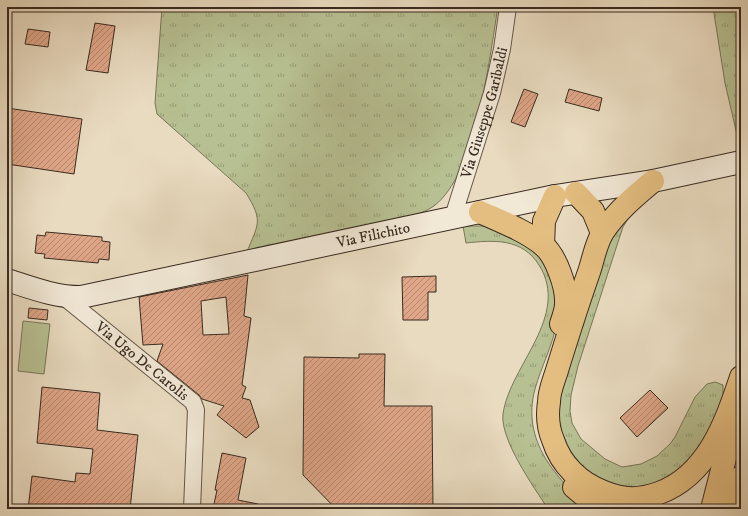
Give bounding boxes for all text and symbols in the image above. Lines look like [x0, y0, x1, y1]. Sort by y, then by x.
street label: Via Giuseppe Garibaldi [456, 45, 512, 182]
street label: Via Filichito [334, 218, 412, 252]
street label: Via Ugo De Carolis [91, 316, 193, 404]

